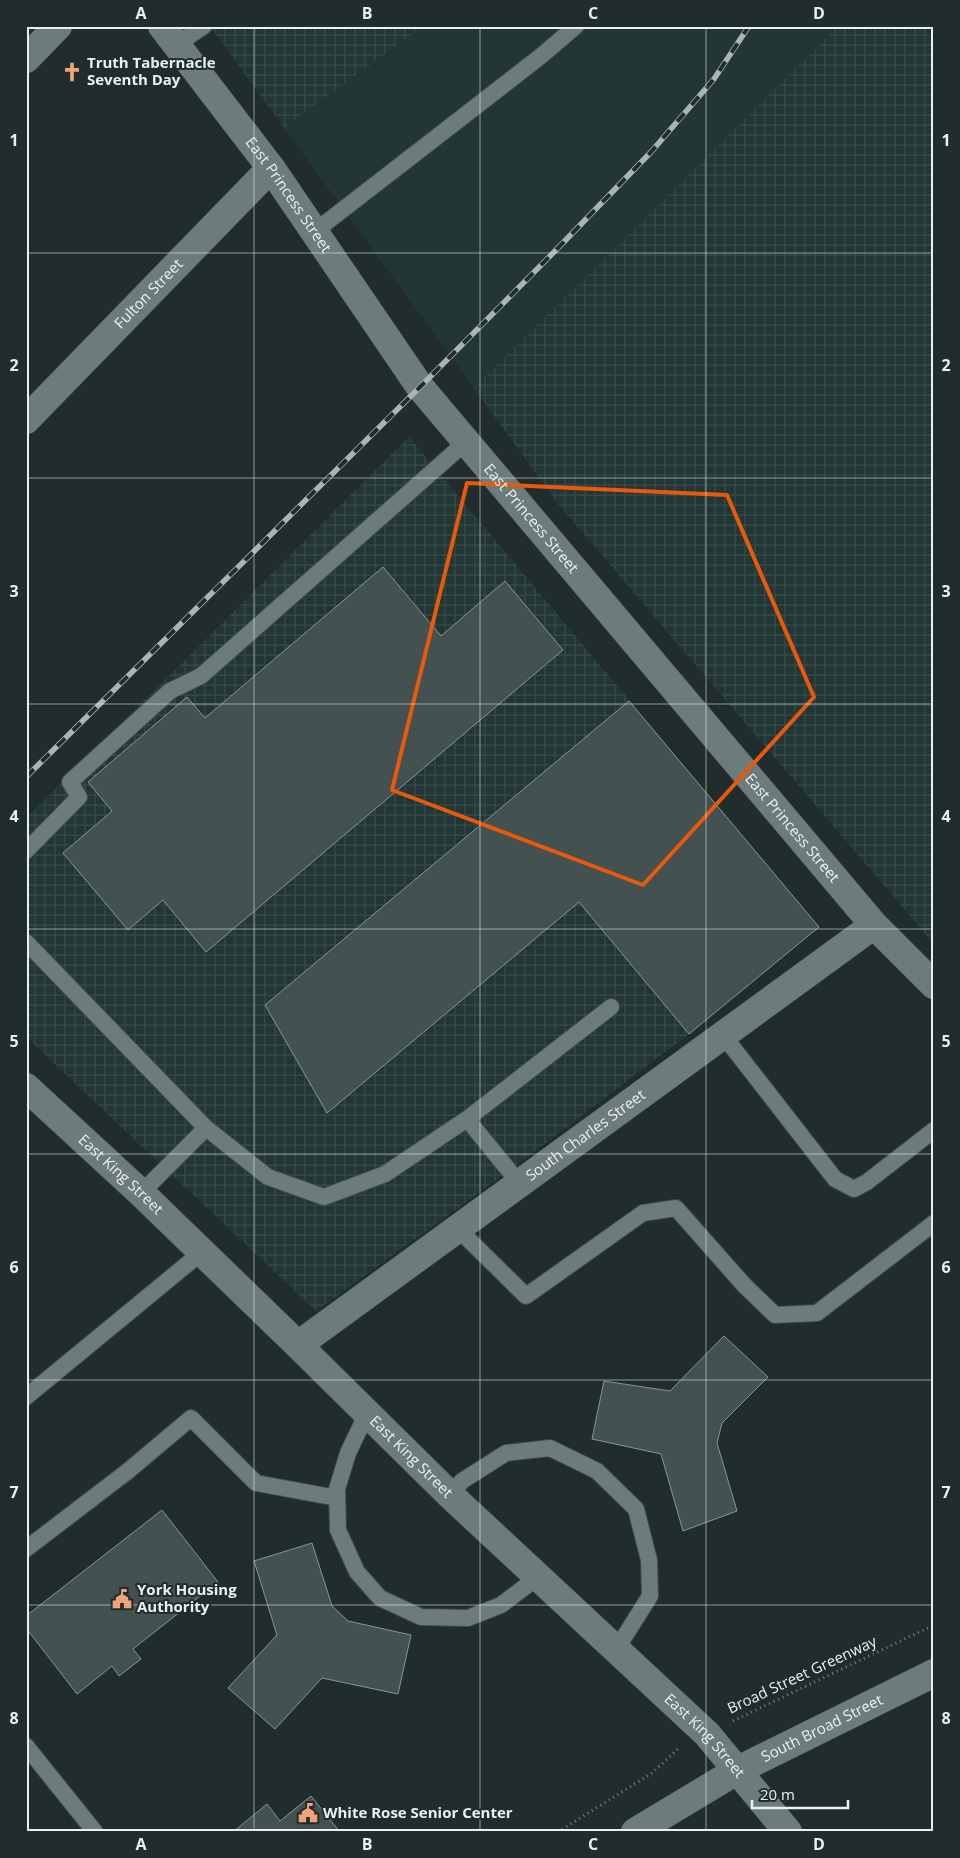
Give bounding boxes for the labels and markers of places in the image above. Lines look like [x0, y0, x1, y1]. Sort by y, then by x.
place label: Truth Tabernacle Seventh Day [87, 52, 216, 89]
church icon: Truth Tabernacle Seventh Day [61, 61, 83, 83]
place label: York Housing Authority [137, 1579, 237, 1616]
public building icon: York Housing Authority [111, 1588, 133, 1610]
public building icon: White Rose Senior Center [297, 1802, 319, 1824]
place label: White Rose Senior Center [323, 1802, 513, 1822]

